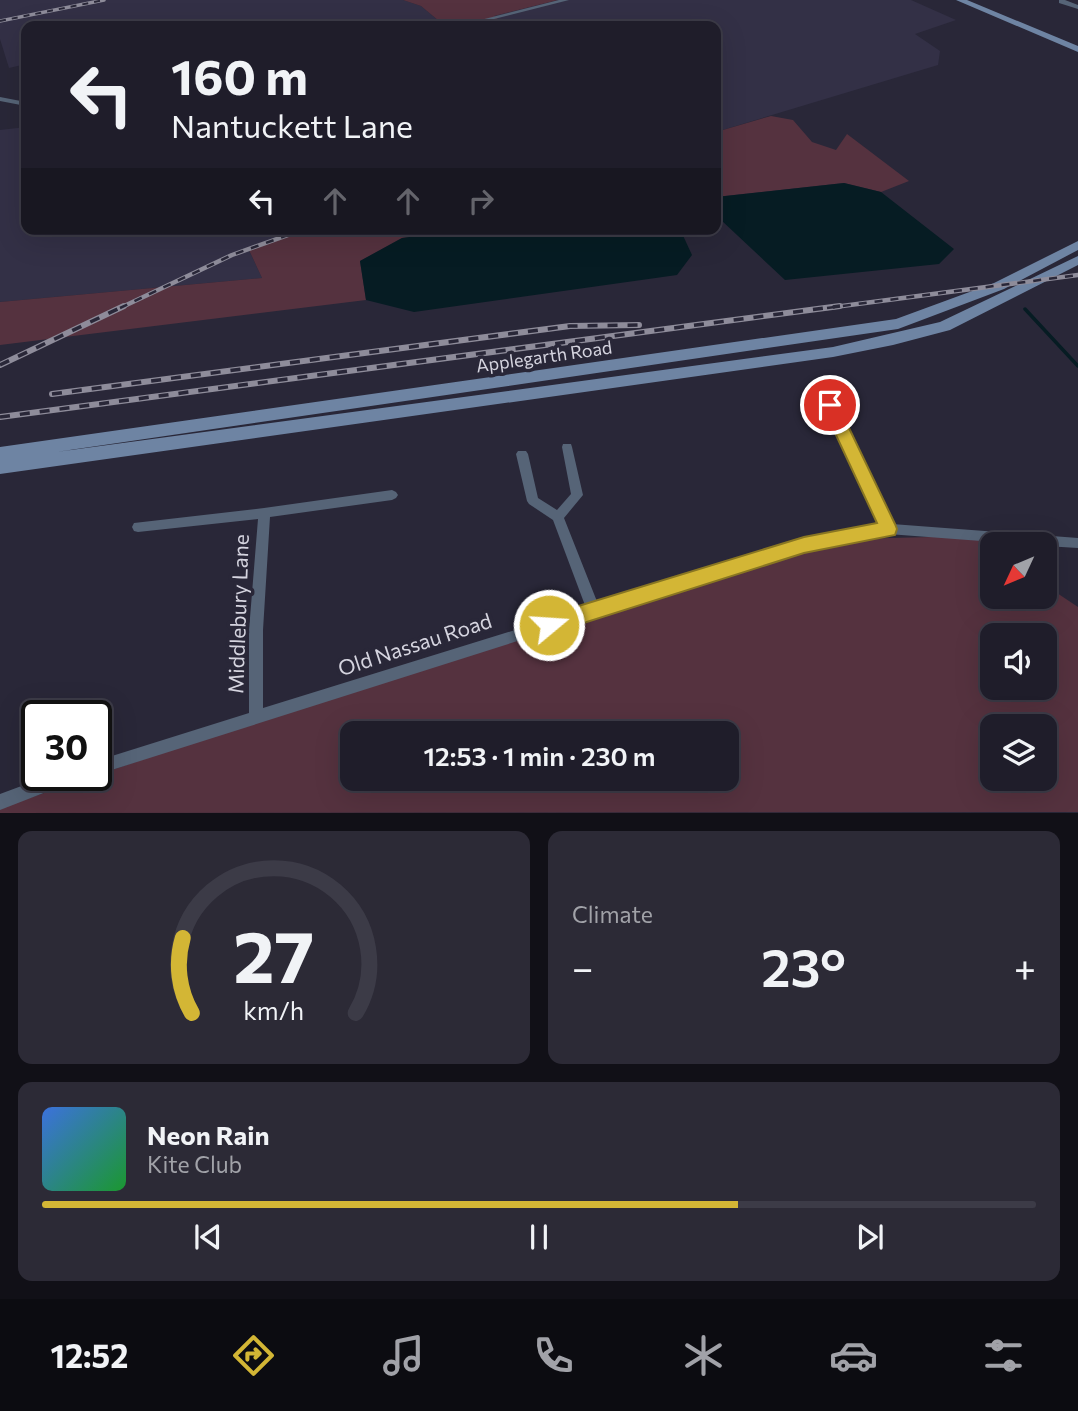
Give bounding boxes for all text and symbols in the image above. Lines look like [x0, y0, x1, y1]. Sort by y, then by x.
text: 160 m [171, 45, 308, 105]
icon: left [56, 49, 147, 140]
text: Nantuckett Lane [171, 105, 413, 145]
icon: left [243, 182, 281, 220]
icon: ahead [316, 182, 354, 220]
icon: ahead [389, 182, 427, 220]
icon: right [462, 182, 500, 220]
street label: Applegarth Road [474, 336, 613, 376]
pin [800, 375, 860, 435]
icon: arrive [811, 386, 849, 424]
north arrow [980, 532, 1057, 609]
map controls [980, 532, 1057, 791]
street label: Middlebury Lane [222, 534, 253, 694]
position arrow [512, 588, 586, 662]
street label: Old Nassau Road [334, 607, 495, 680]
button: sound [980, 623, 1057, 700]
speed limit sign: 30 [21, 700, 112, 791]
button: layers [980, 714, 1057, 791]
text: 12:53 · 1 min · 230 m [424, 740, 655, 771]
text: Climate [572, 900, 653, 928]
text: 27 [234, 910, 314, 999]
text: 23° [761, 934, 846, 998]
text: − [572, 943, 594, 990]
text: + [1014, 943, 1036, 990]
text: km/h [244, 995, 304, 1025]
text: Neon Rain [147, 1119, 270, 1150]
text: Kite Club [147, 1150, 242, 1178]
icon: previous [189, 1218, 227, 1256]
icon: pause [520, 1218, 558, 1256]
icon: next [851, 1218, 889, 1256]
icon: directions [229, 1331, 278, 1380]
icon: music [379, 1331, 428, 1380]
icon: phone [529, 1331, 578, 1380]
icon: climate [679, 1331, 728, 1380]
icon: car [829, 1331, 878, 1380]
icon: filters [979, 1331, 1028, 1380]
text: 12:52 [50, 1335, 128, 1375]

